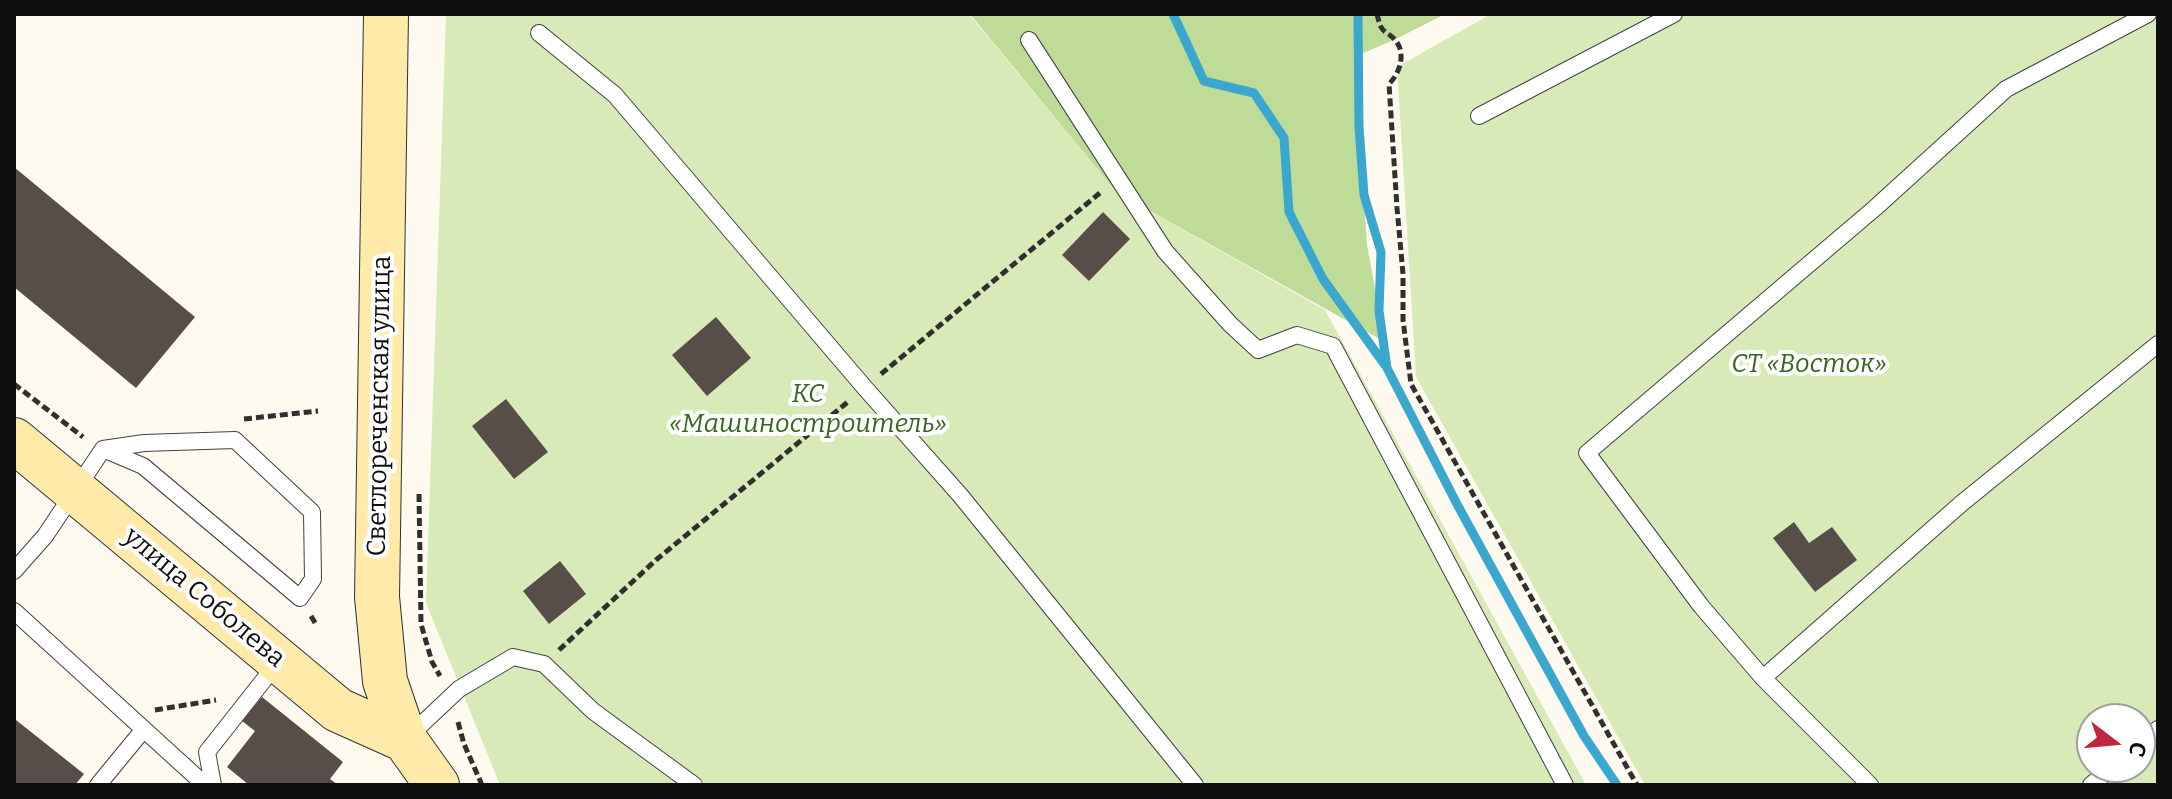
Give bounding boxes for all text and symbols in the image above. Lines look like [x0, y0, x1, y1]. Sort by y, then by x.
street label: Светлореченская улица [362, 255, 398, 557]
park label: СТ «Восток» [1731, 349, 1887, 381]
park label: КС «Машиностроитель» [669, 379, 947, 440]
street label: улица Соболева [117, 521, 291, 675]
north arrow [2076, 703, 2156, 783]
text: С [2123, 739, 2153, 760]

